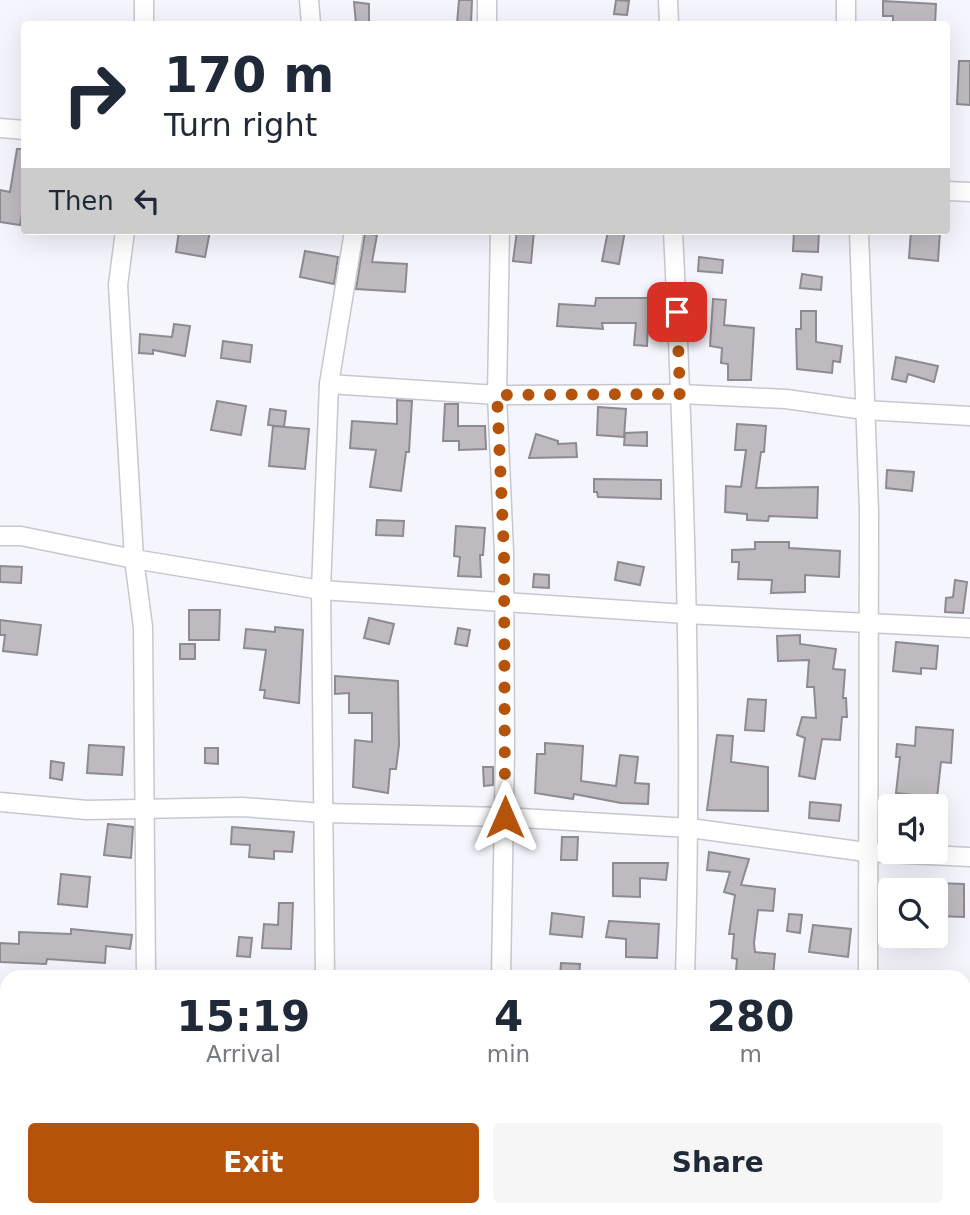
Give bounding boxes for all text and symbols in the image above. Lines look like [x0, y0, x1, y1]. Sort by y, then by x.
text: 170 m [164, 47, 334, 104]
icon: right [49, 49, 140, 140]
text: Turn right [164, 106, 317, 144]
icon: left [128, 182, 166, 220]
text: Then [49, 186, 114, 216]
pin [647, 282, 707, 342]
icon: arrive [658, 293, 696, 331]
position arrow [468, 780, 542, 854]
map controls [878, 794, 948, 948]
button: sound [878, 794, 948, 864]
button: search [878, 878, 948, 948]
text: 15:19 [177, 992, 310, 1041]
text: 4 [494, 992, 523, 1041]
text: 280 [707, 992, 794, 1041]
text: Arrival [206, 1041, 281, 1067]
text: min [487, 1041, 530, 1067]
text: m [739, 1041, 762, 1067]
button: Exit [28, 1123, 479, 1203]
button: Share [493, 1123, 943, 1203]

